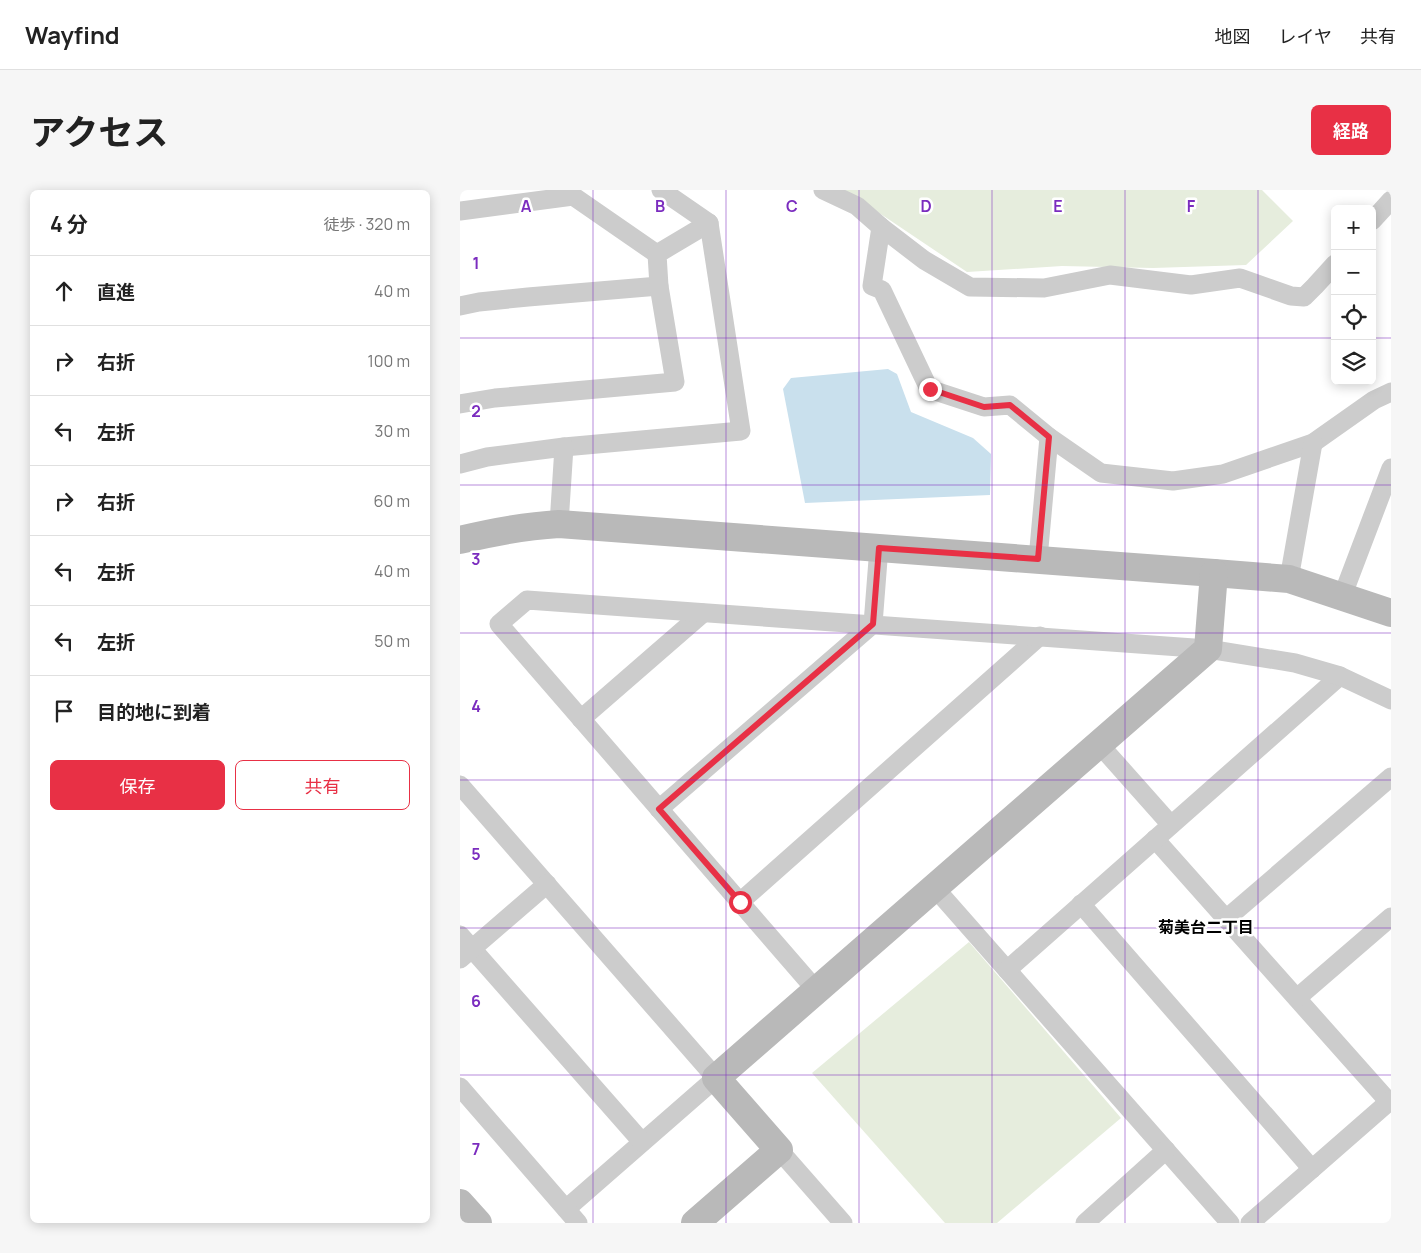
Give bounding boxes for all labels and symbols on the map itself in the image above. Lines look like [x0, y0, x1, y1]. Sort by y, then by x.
text: A [521, 195, 532, 217]
text: B [655, 195, 665, 217]
text: C [786, 195, 798, 217]
text: D [920, 195, 932, 217]
text: E [1053, 195, 1063, 217]
text: F [1187, 195, 1196, 217]
text: 1 [472, 252, 480, 274]
route end [919, 378, 942, 401]
text: 2 [471, 400, 481, 422]
text: 3 [471, 548, 481, 570]
text: 4 [471, 695, 481, 717]
text: 5 [471, 843, 481, 865]
route start [729, 891, 752, 914]
district label: 菊美台二丁目 [1158, 916, 1254, 938]
text: 6 [471, 990, 481, 1012]
text: 7 [472, 1138, 480, 1160]

